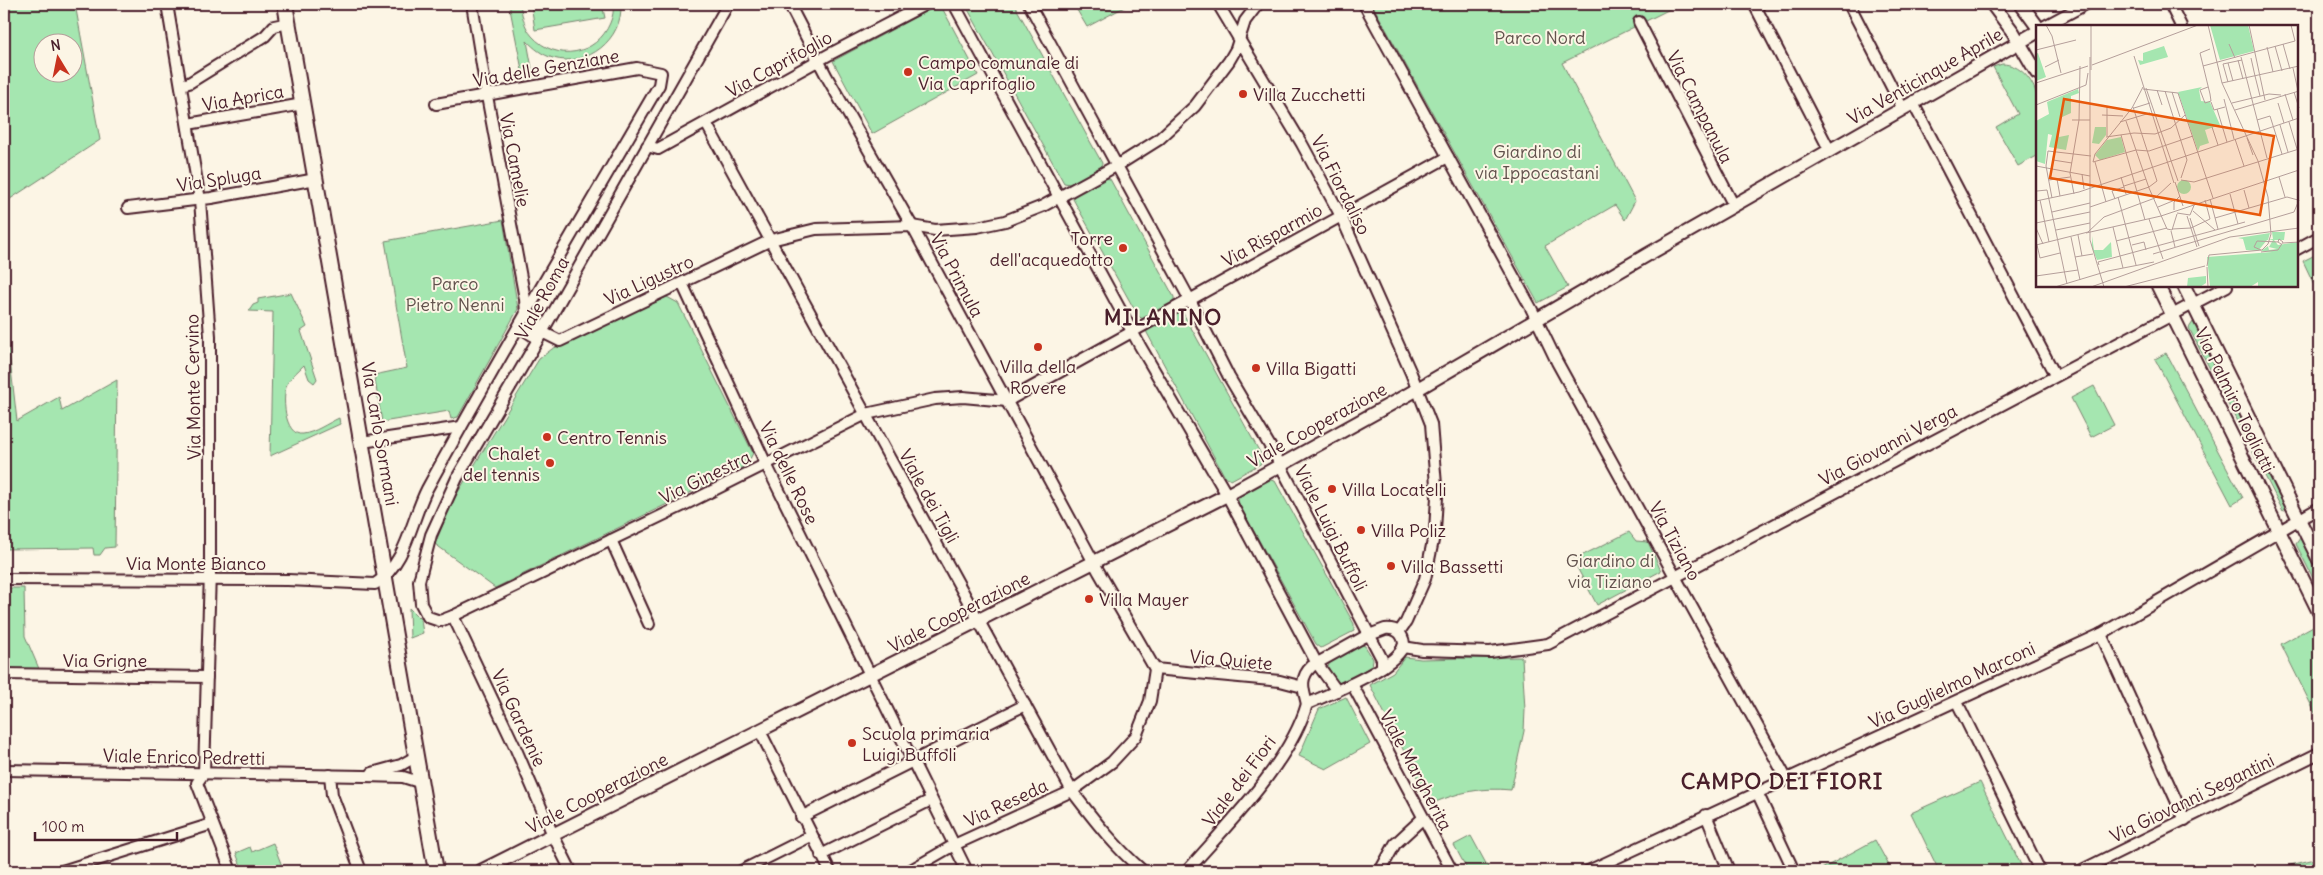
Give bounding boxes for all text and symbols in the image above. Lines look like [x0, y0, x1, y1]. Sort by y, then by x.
street label: Via Venticinque Aprile [1843, 22, 2007, 130]
street label: Via Caprifoglio [722, 25, 836, 103]
inset map [2036, 25, 2298, 288]
park label: Parco Nord [1494, 26, 1586, 49]
north arrow [32, 32, 82, 82]
text: N [49, 35, 62, 55]
street label: Via delle Genziane [471, 44, 621, 92]
street label: Via Campanula [1662, 47, 1738, 167]
place label: Campo comunale di Via Caprifoglio [918, 51, 1079, 95]
marker: Campo comunale di Via Caprifoglio [902, 66, 914, 78]
street label: Via Aprica [200, 80, 286, 116]
place label: Villa Zucchetti [1253, 83, 1366, 106]
marker: Villa Zucchetti [1237, 88, 1249, 100]
street label: Via Camelie [495, 111, 535, 209]
street label: Via Fiordaliso [1306, 131, 1376, 239]
park label: Giardino di via Ippocastani [1475, 140, 1599, 184]
street label: Via Spluga [175, 161, 263, 197]
street label: Via Risparmio [1218, 198, 1326, 272]
place label: Torre dell'acquedotto [990, 227, 1113, 271]
street label: Via Primula [925, 229, 989, 321]
marker: Torre dell'acquedotto [1117, 242, 1129, 254]
street label: Via Ligustro [601, 249, 697, 311]
street label: Viale Roma [510, 253, 574, 343]
park label: Parco Pietro Nenni [405, 272, 505, 316]
district label: MILANINO [1104, 303, 1222, 331]
street label: Via Monte Cervino [180, 314, 206, 460]
street label: Via Palmiro Togliatti [2190, 324, 2280, 476]
marker: Villa della Rovere [1032, 341, 1044, 353]
place label: Villa della Rovere [1000, 355, 1076, 399]
place label: Villa Bigatti [1266, 357, 1356, 380]
street label: Via Carlo Sormani [356, 360, 404, 508]
marker: Villa Bigatti [1250, 362, 1262, 374]
street label: Viale Cooperazione [1243, 377, 1391, 473]
street label: Via Giovanni Verga [1815, 399, 1961, 491]
street label: Via delle Rose [754, 418, 824, 528]
place label: Centro Tennis [557, 426, 667, 449]
marker: Centro Tennis [541, 431, 553, 443]
place label: Chalet del tennis [463, 442, 540, 486]
street label: Via Ginestra [656, 445, 754, 509]
street label: Viale dei Tigli [894, 445, 964, 547]
marker: Chalet del tennis [544, 457, 556, 469]
street label: Viale Luigi Buffoli [1289, 461, 1373, 595]
place label: Villa Locatelli [1342, 478, 1447, 501]
marker: Villa Locatelli [1326, 483, 1338, 495]
street label: Via Tiziano [1644, 497, 1706, 585]
place label: Villa Poliz [1371, 519, 1447, 542]
marker: Villa Poliz [1355, 524, 1367, 536]
park label: Giardino di via Tiziano [1566, 549, 1654, 593]
street label: Via Monte Bianco [126, 552, 266, 575]
place label: Villa Bassetti [1401, 555, 1503, 578]
marker: Villa Bassetti [1385, 560, 1397, 572]
street label: Viale Cooperazione [884, 566, 1034, 658]
place label: Villa Mayer [1099, 588, 1189, 611]
marker: Villa Mayer [1083, 593, 1095, 605]
street label: Via Guglielmo Marconi [1865, 636, 2039, 734]
street label: Via Quiete [1189, 645, 1273, 675]
street label: Via Grigne [63, 649, 147, 672]
street label: Via Gardenie [486, 666, 552, 770]
street label: Viale Margherita [1375, 706, 1457, 834]
place label: Scuola primaria Luigi Buffoli [862, 722, 990, 766]
street label: Viale dei Fiori [1197, 731, 1281, 831]
marker: Scuola primaria Luigi Buffoli [846, 737, 858, 749]
street label: Viale Enrico Pedretti [103, 744, 265, 770]
street label: Viale Cooperazione [522, 747, 672, 839]
street label: Via Giovanni Segantini [2106, 748, 2278, 848]
district label: CAMPO DEI FIORI [1681, 767, 1883, 795]
street label: Via Reseda [961, 774, 1051, 832]
scale bar [35, 810, 178, 842]
text: 100 m [42, 817, 84, 836]

